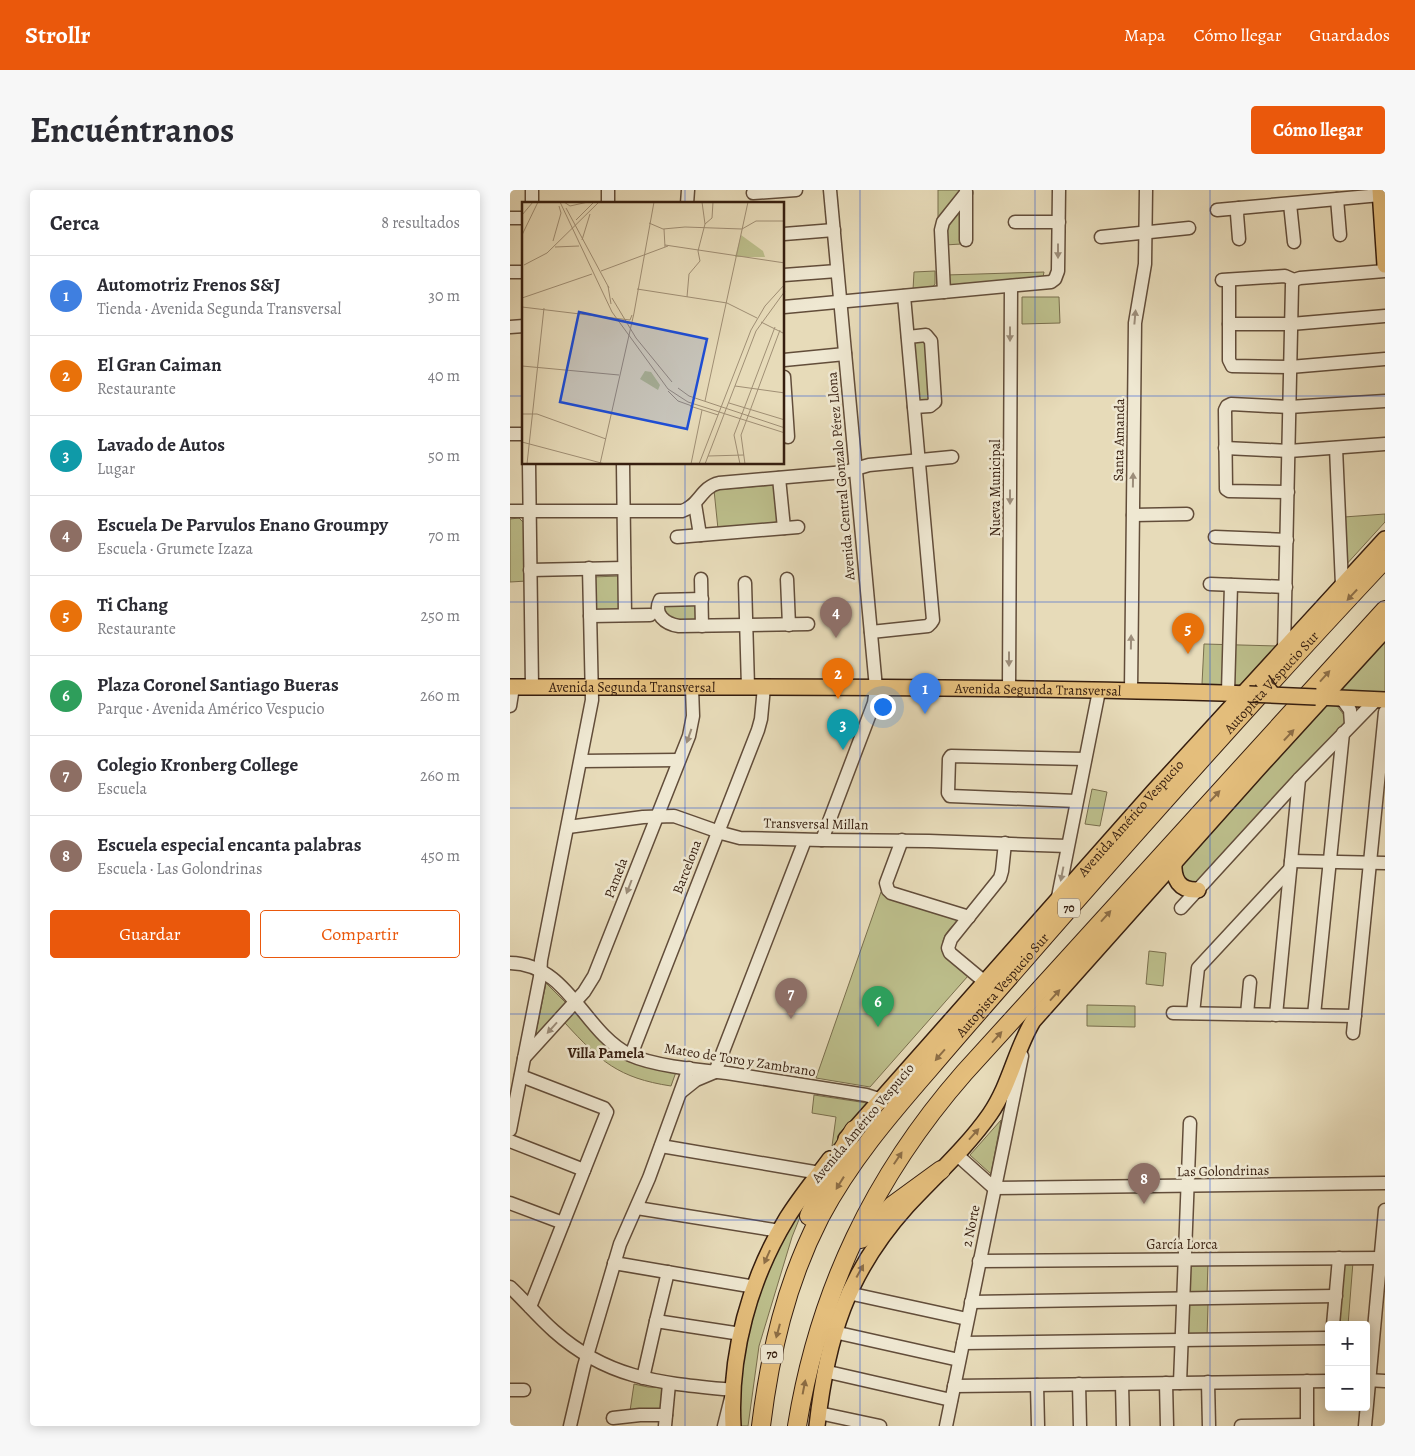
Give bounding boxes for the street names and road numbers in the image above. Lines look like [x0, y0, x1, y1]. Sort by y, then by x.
street label: Avenida Central Gonzalo Pérez Llona [822, 371, 860, 582]
street label: Santa Amanda [1109, 398, 1129, 482]
street label: Nueva Municipal [986, 439, 1005, 537]
street label: Autopista Vespucio Sur [1219, 626, 1323, 738]
street label: Avenida Segunda Transversal [548, 677, 716, 696]
street label: Avenida Segunda Transversal [954, 679, 1122, 700]
street label: Avenida Américo Vespucio [1073, 755, 1188, 881]
street label: Transversal Millan [763, 814, 869, 834]
street label: Barcelona [668, 837, 706, 897]
street label: Pamela [600, 855, 633, 901]
road number: 70 [1058, 898, 1080, 918]
street label: Autopista Vespucio Sur [951, 928, 1053, 1042]
street label: Mateo de Toro y Zambrano [663, 1039, 817, 1081]
street label: Avenida Américo Vespucio [807, 1059, 919, 1187]
street label: Las Golondrinas [1176, 1161, 1270, 1181]
street label: 2 Norte [957, 1203, 985, 1249]
street label: García Lorca [1146, 1235, 1218, 1254]
road number: 70 [761, 1344, 783, 1364]

